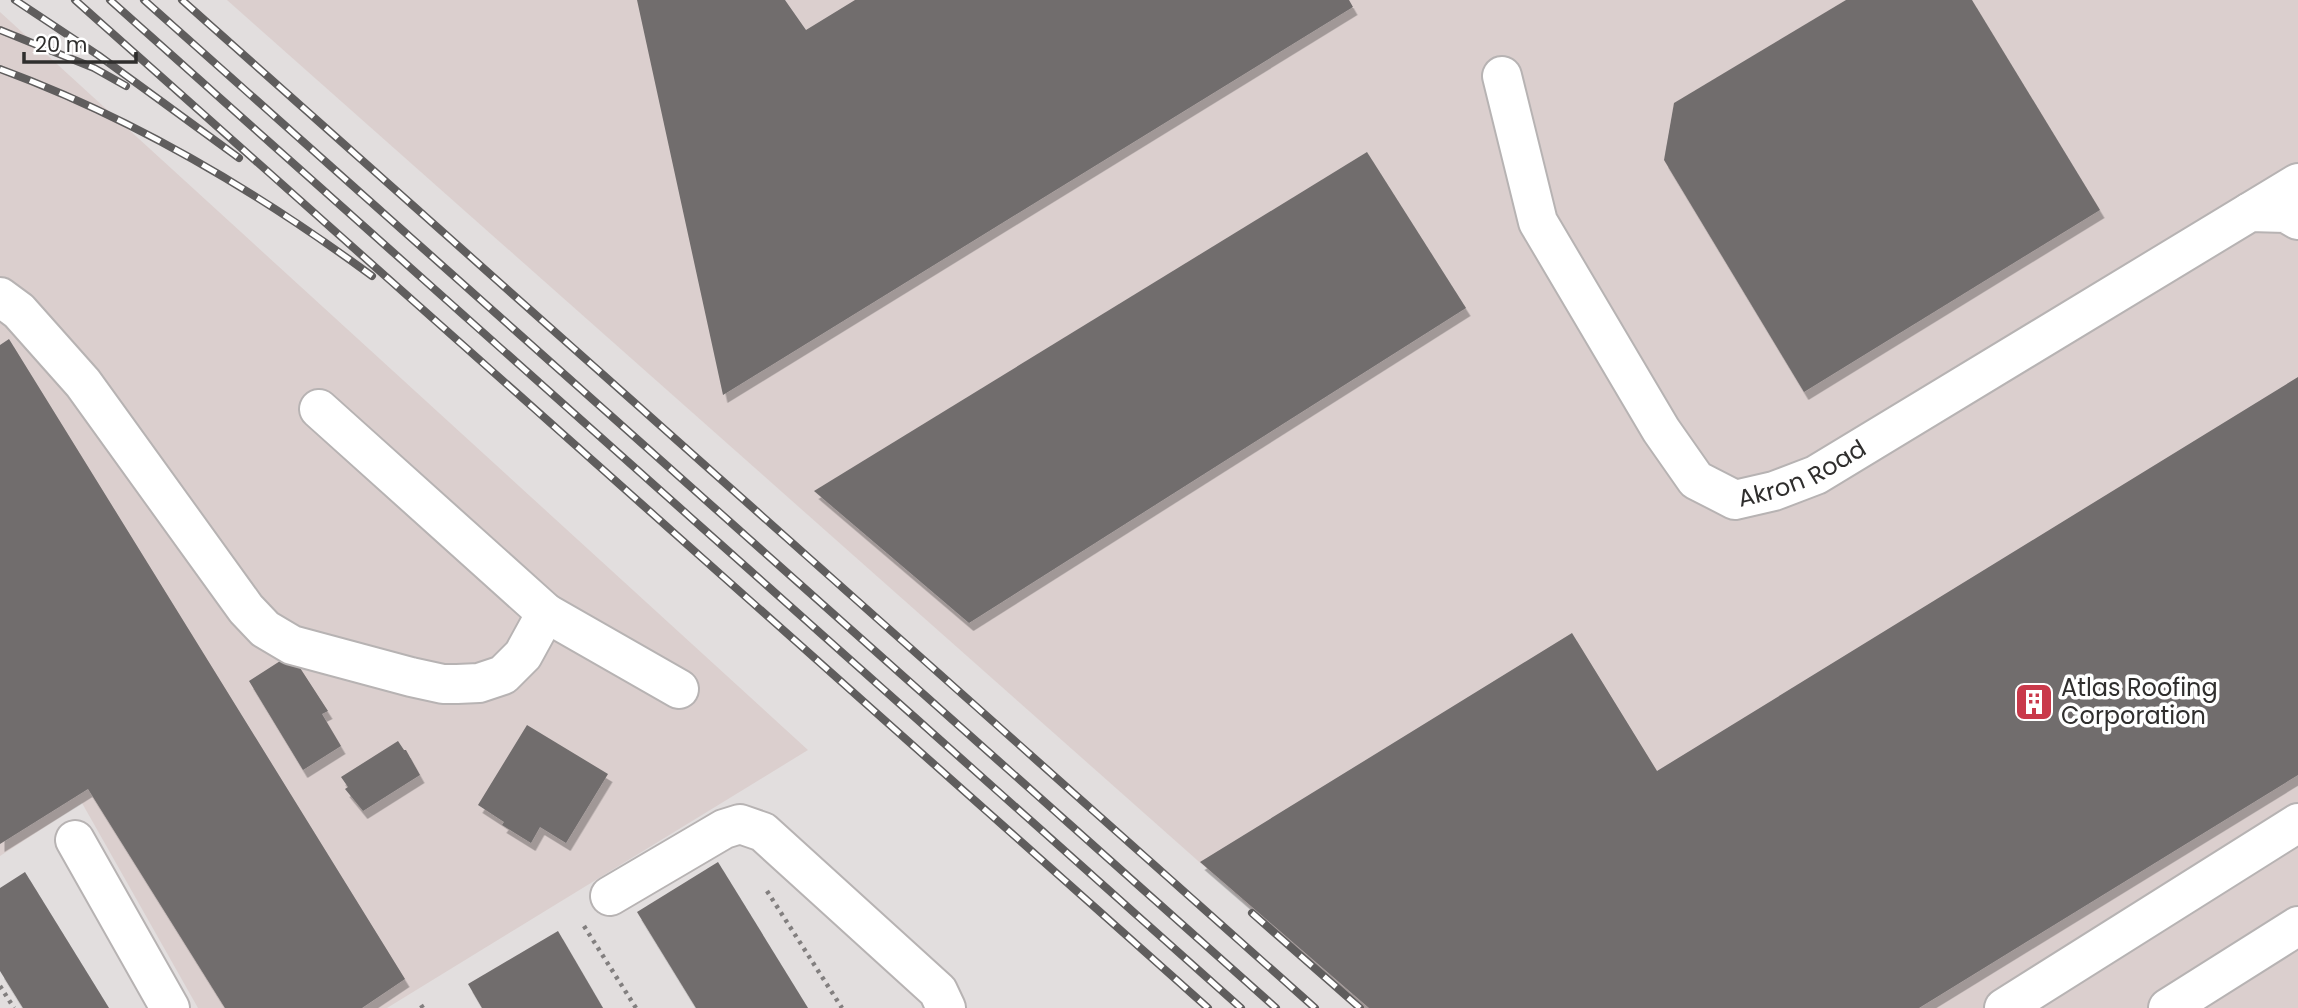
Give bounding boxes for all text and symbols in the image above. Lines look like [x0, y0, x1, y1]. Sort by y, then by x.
scale bar [24, 21, 136, 65]
text: 20 m [35, 30, 88, 59]
street label: Akron Road [1735, 432, 1872, 515]
place label: Atlas Roofing Corporation [2061, 671, 2218, 732]
building icon: Atlas Roofing Corporation [2013, 681, 2055, 723]

